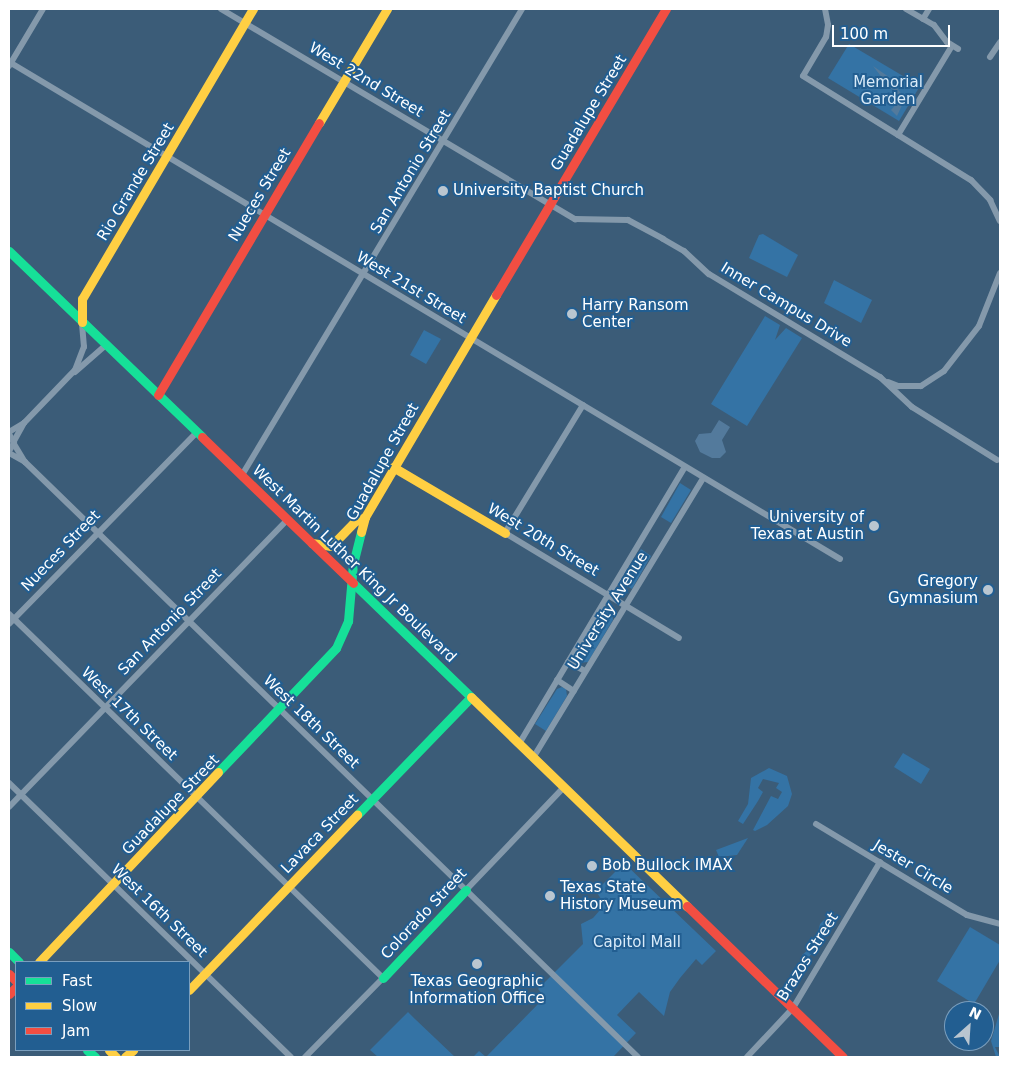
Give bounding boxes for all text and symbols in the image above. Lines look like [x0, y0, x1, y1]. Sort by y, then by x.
scale bar [834, 15, 952, 47]
text: 100 m [840, 25, 888, 43]
street label: West 22nd Street [306, 39, 426, 121]
street label: Guadalupe Street [547, 52, 631, 174]
park label: Memorial Garden [853, 73, 923, 108]
street label: San Antonio Street [367, 107, 455, 237]
street label: Rio Grande Street [94, 120, 178, 244]
street label: Nueces Street [225, 145, 295, 245]
place label: University Baptist Church [453, 182, 644, 200]
marker: University Baptist Church [437, 185, 449, 197]
street label: West 21st Street [353, 248, 469, 328]
street label: Inner Campus Drive [717, 259, 855, 351]
place label: Harry Ransom Center [582, 296, 689, 331]
marker: Harry Ransom Center [566, 308, 578, 320]
street label: Guadalupe Street [343, 400, 423, 524]
street label: West Martin Luther King Jr Boulevard [248, 462, 460, 666]
street label: West 20th Street [484, 500, 602, 580]
street label: Nueces Street [18, 507, 104, 595]
place label: University of Texas at Austin [751, 508, 864, 543]
marker: University of Texas at Austin [868, 520, 880, 532]
street label: University Avenue [564, 548, 652, 674]
street label: San Antonio Street [115, 565, 225, 679]
place label: Gregory Gymnasium [888, 572, 978, 607]
marker: Gregory Gymnasium [982, 584, 994, 596]
street label: West 17th Street [77, 664, 181, 764]
street label: West 18th Street [259, 672, 363, 772]
street label: Guadalupe Street [119, 751, 223, 859]
street label: Lavaca Street [278, 791, 362, 877]
street label: Jester Circle [870, 836, 956, 898]
place label: Bob Bullock IMAX [602, 857, 733, 875]
marker: Bob Bullock IMAX [586, 860, 598, 872]
street label: West 16th Street [107, 861, 211, 961]
street label: Colorado Street [377, 865, 471, 963]
place label: Texas State History Museum [560, 878, 682, 913]
marker: Texas State History Museum [544, 890, 556, 902]
street label: Brazos Street [774, 909, 842, 1005]
park label: Capitol Mall [593, 934, 681, 952]
marker: Texas Geographic Information Office [471, 958, 483, 970]
legend [15, 961, 190, 1051]
text: Fast [62, 972, 92, 990]
place label: Texas Geographic Information Office [409, 972, 545, 1007]
text: Slow [62, 997, 97, 1015]
north arrow [944, 1001, 994, 1051]
text: N [966, 1004, 984, 1023]
text: Jam [62, 1022, 90, 1040]

